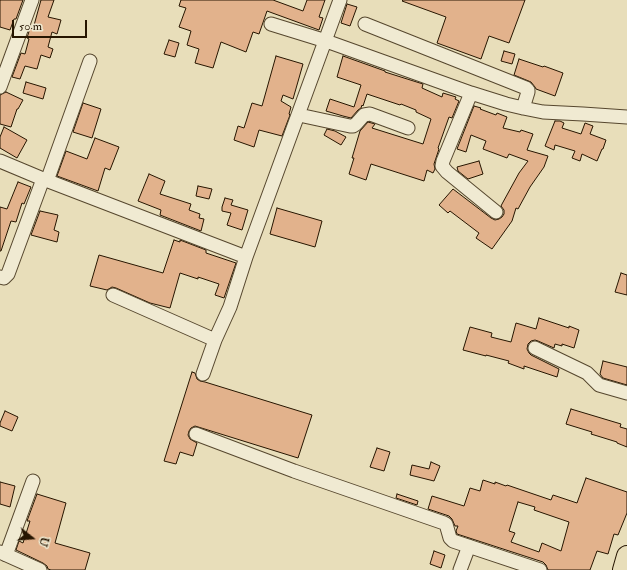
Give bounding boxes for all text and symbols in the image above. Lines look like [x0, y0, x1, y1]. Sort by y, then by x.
scale bar [14, 12, 89, 38]
text: 50 m [19, 19, 42, 34]
north arrow [12, 518, 52, 558]
text: U [36, 535, 52, 548]

